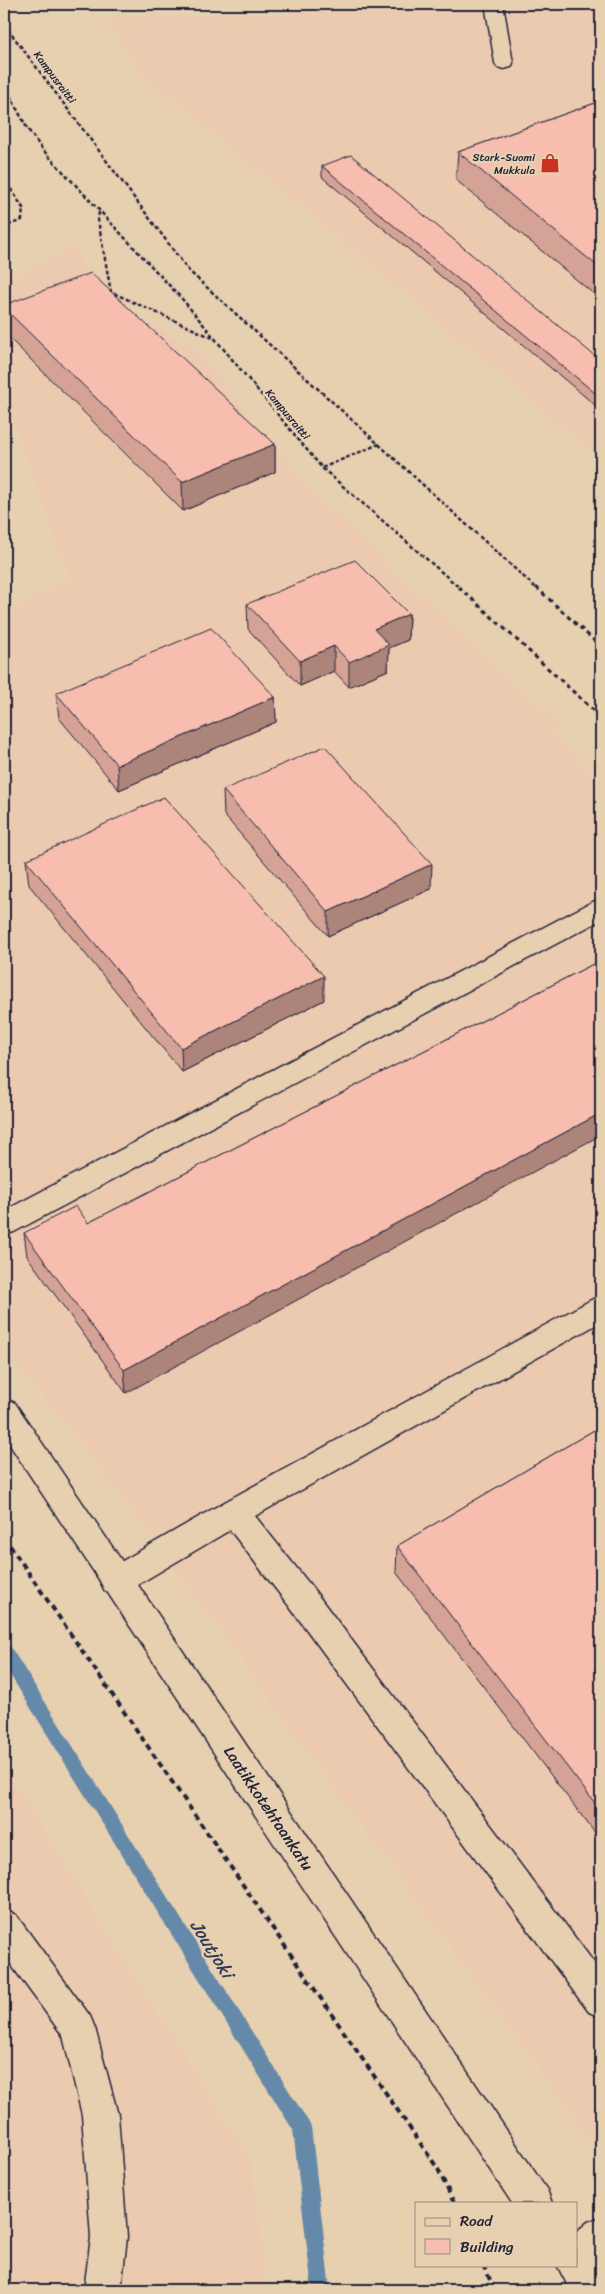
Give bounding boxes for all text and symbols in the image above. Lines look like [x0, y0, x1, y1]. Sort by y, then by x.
street label: Kampusraitti [28, 47, 81, 109]
place label: Stark-Suomi Mukkula [473, 148, 536, 180]
shop icon: Stark-Suomi Mukkula [539, 152, 561, 174]
street label: Kampusraitti [260, 384, 315, 445]
street label: Laatikkotehtaankatu [216, 1740, 322, 1877]
water label: Joutjoki [181, 1913, 245, 1988]
legend [415, 2202, 578, 2266]
text: Road [460, 2208, 493, 2234]
text: Building [460, 2234, 514, 2260]

